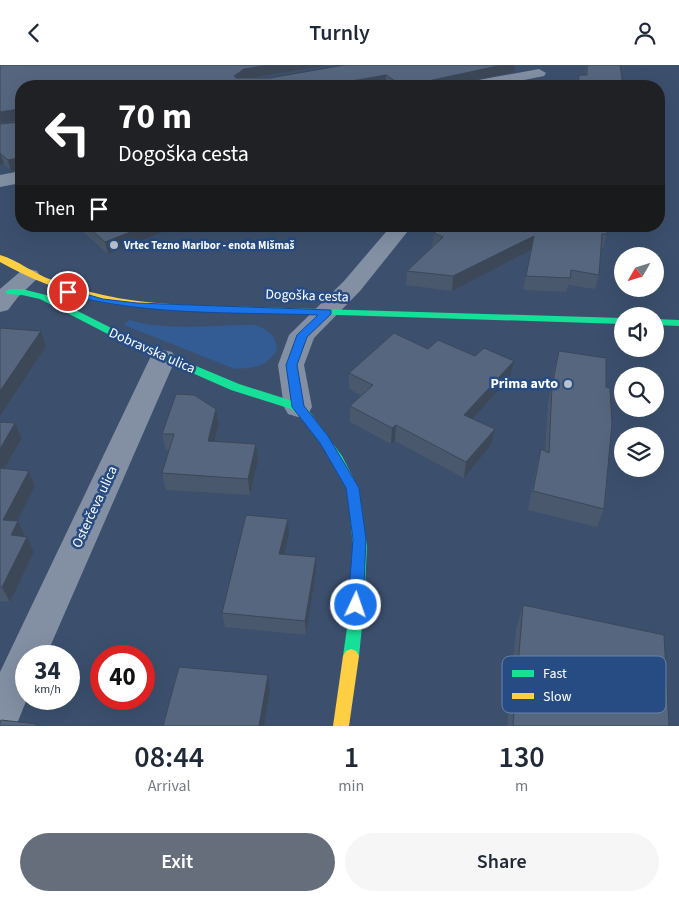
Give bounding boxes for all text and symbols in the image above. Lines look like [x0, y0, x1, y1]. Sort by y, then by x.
text: Turnly [309, 17, 370, 49]
icon: back [20, 19, 48, 47]
icon: person [631, 19, 659, 47]
text: 70 m [118, 92, 192, 142]
icon: left [35, 100, 100, 165]
text: Dogoška cesta [118, 138, 249, 170]
icon: arrive [85, 195, 113, 223]
text: Then [35, 196, 75, 223]
place label: Vrtec Tezno Maribor - enota Mišmaš [123, 238, 295, 253]
marker: Vrtec Tezno Maribor - enota Mišmaš [108, 239, 120, 251]
north arrow [614, 247, 664, 297]
map controls [614, 247, 664, 477]
pin [47, 271, 89, 313]
icon: arrive [54, 278, 82, 306]
street label: Dogoška cesta [265, 285, 349, 307]
button: sound [614, 307, 664, 357]
street label: Dobravska ulica [106, 323, 198, 379]
button: search [614, 367, 664, 417]
place label: Prima avto [490, 374, 558, 394]
marker: Prima avto [562, 378, 574, 390]
button: layers [614, 427, 664, 477]
street label: Osterčeva ulica [67, 463, 123, 551]
position arrow [329, 578, 381, 630]
speed limit sign: 40 [90, 645, 155, 710]
text: 34 [34, 653, 61, 689]
legend [502, 656, 666, 713]
text: Fast [543, 664, 567, 684]
text: km/h [34, 681, 61, 698]
text: Slow [543, 687, 572, 707]
text: 08:44 [134, 736, 204, 779]
text: 1 [344, 736, 359, 779]
text: 130 [499, 736, 545, 779]
text: Arrival [148, 775, 191, 797]
text: min [338, 775, 364, 797]
text: m [515, 775, 528, 797]
button: Exit [20, 833, 335, 891]
button: Share [345, 833, 659, 891]

